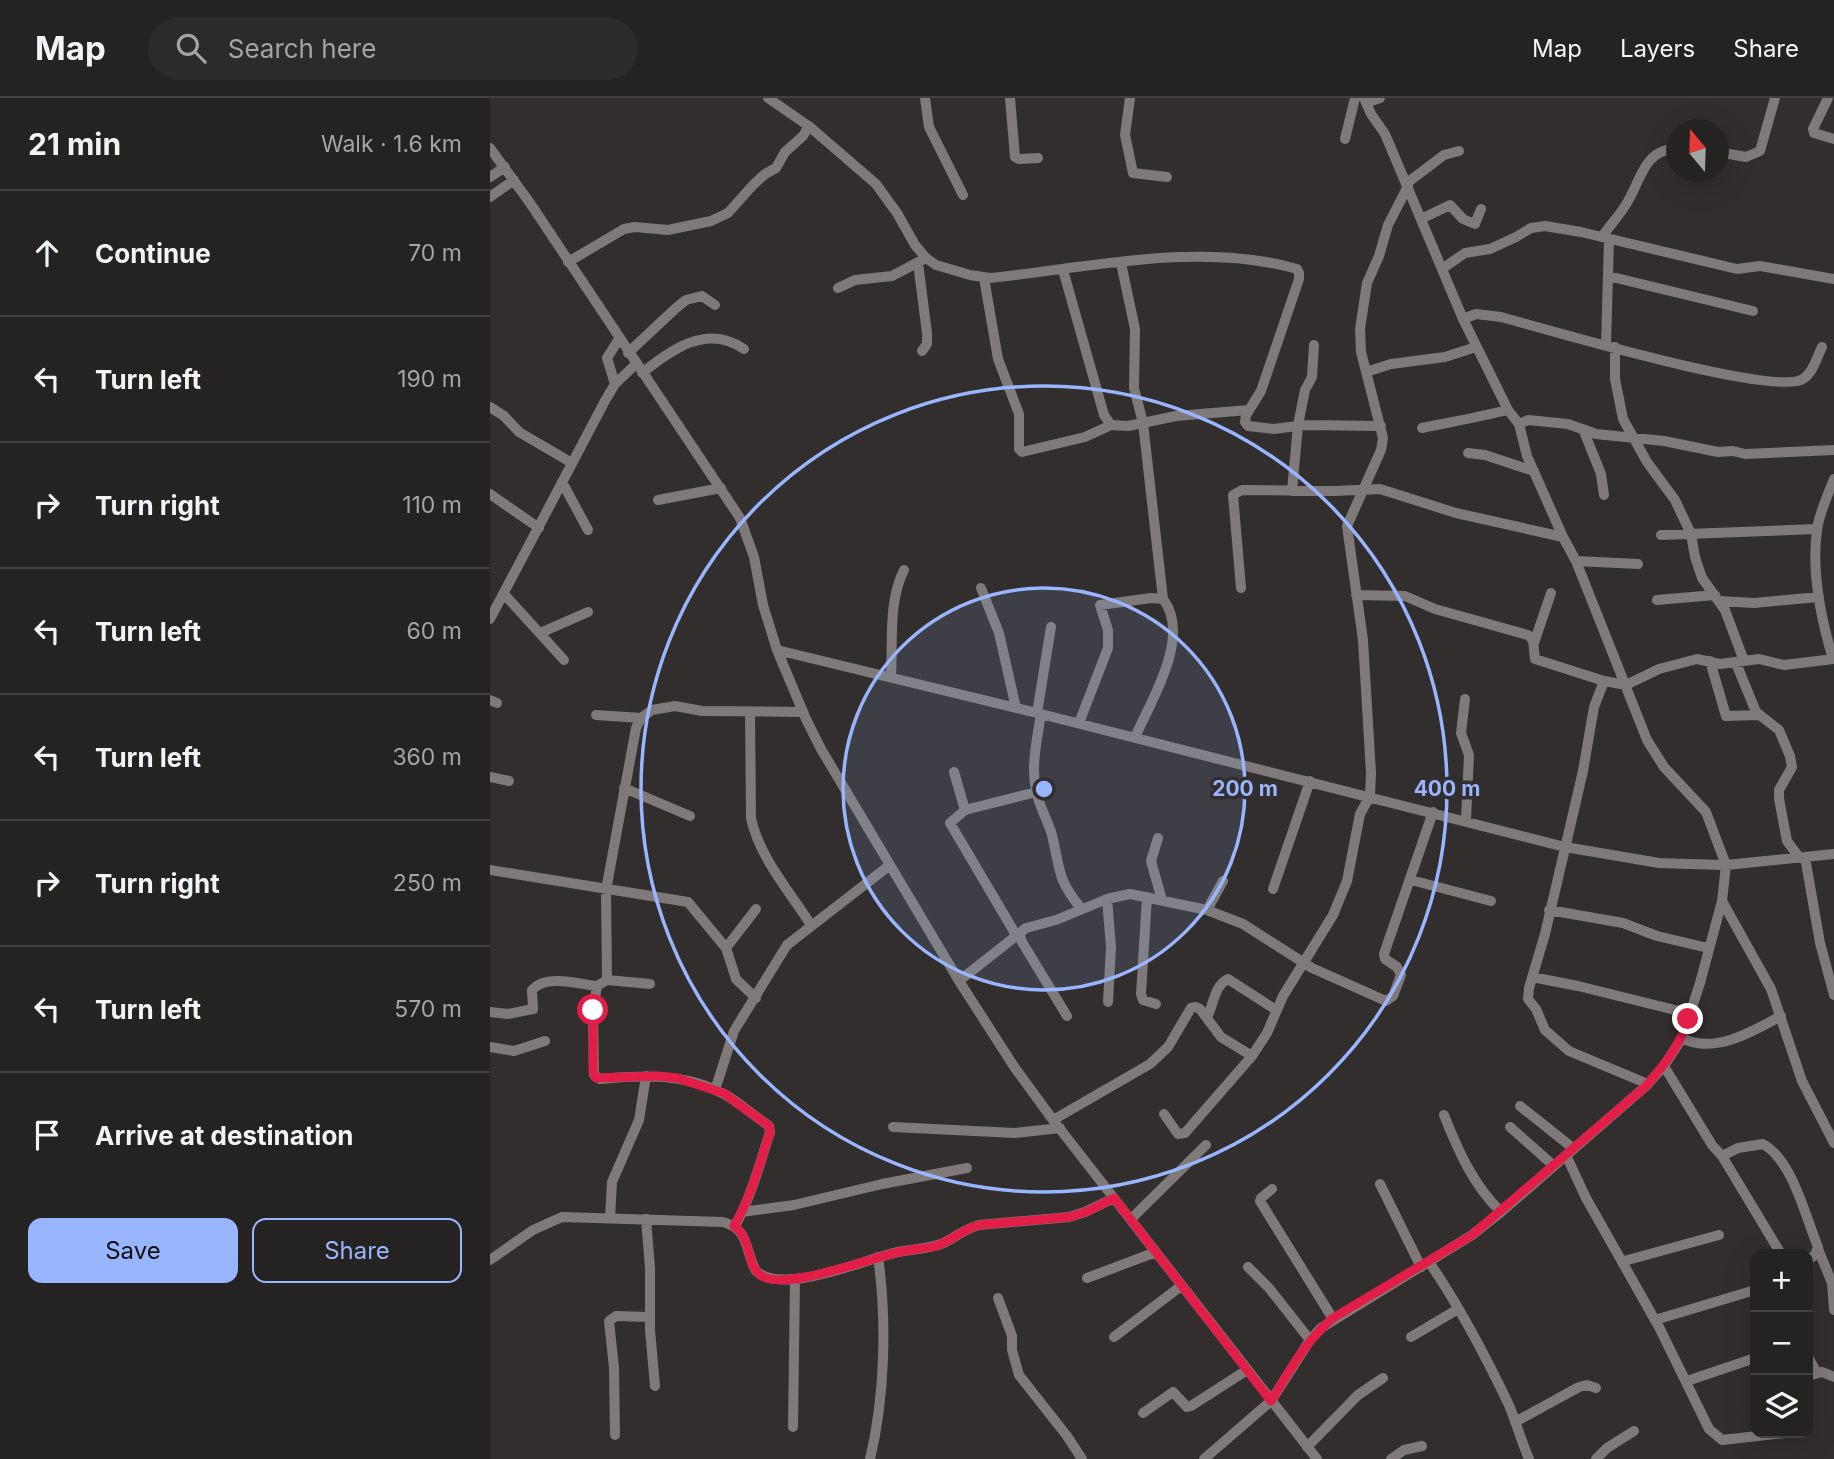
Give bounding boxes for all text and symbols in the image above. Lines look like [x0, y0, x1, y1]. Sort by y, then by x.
search box [148, 17, 638, 80]
text: Map [35, 28, 106, 68]
icon: search [172, 29, 210, 67]
text: Search here [228, 33, 376, 64]
text: Map [1532, 34, 1582, 63]
text: Layers [1620, 34, 1695, 63]
text: Share [1733, 34, 1799, 63]
north arrow [1666, 119, 1729, 182]
text: 21 min [28, 126, 121, 162]
text: Walk · 1.6 km [321, 130, 462, 158]
icon: ahead [28, 234, 66, 272]
text: Continue [95, 238, 211, 269]
text: 70 m [408, 239, 462, 267]
icon: left [28, 360, 66, 398]
text: Turn left [95, 364, 201, 395]
text: 190 m [397, 365, 462, 393]
icon: right [28, 486, 66, 524]
text: Turn right [95, 490, 220, 521]
text: 110 m [402, 491, 462, 519]
icon: left [28, 612, 66, 650]
text: Turn left [95, 616, 201, 647]
text: 60 m [407, 617, 462, 645]
icon: left [28, 738, 66, 776]
text: Turn left [95, 742, 201, 773]
text: 360 m [392, 743, 462, 771]
text: 200 m [1212, 776, 1278, 801]
text: 400 m [1414, 776, 1480, 801]
centre of rings [1032, 777, 1056, 801]
icon: right [28, 864, 66, 902]
text: Turn right [95, 868, 220, 899]
text: 250 m [393, 869, 462, 897]
icon: left [28, 990, 66, 1028]
text: Turn left [95, 994, 201, 1025]
route start [577, 994, 608, 1025]
text: 570 m [394, 995, 462, 1023]
route end [1672, 1003, 1703, 1034]
icon: arrive [28, 1116, 66, 1154]
text: Arrive at destination [95, 1120, 354, 1151]
button: Save [28, 1218, 238, 1283]
button: Share [252, 1218, 462, 1283]
map controls [1750, 1249, 1813, 1438]
button: + [1750, 1249, 1813, 1312]
button: − [1750, 1312, 1813, 1375]
button: layers [1750, 1375, 1813, 1438]

